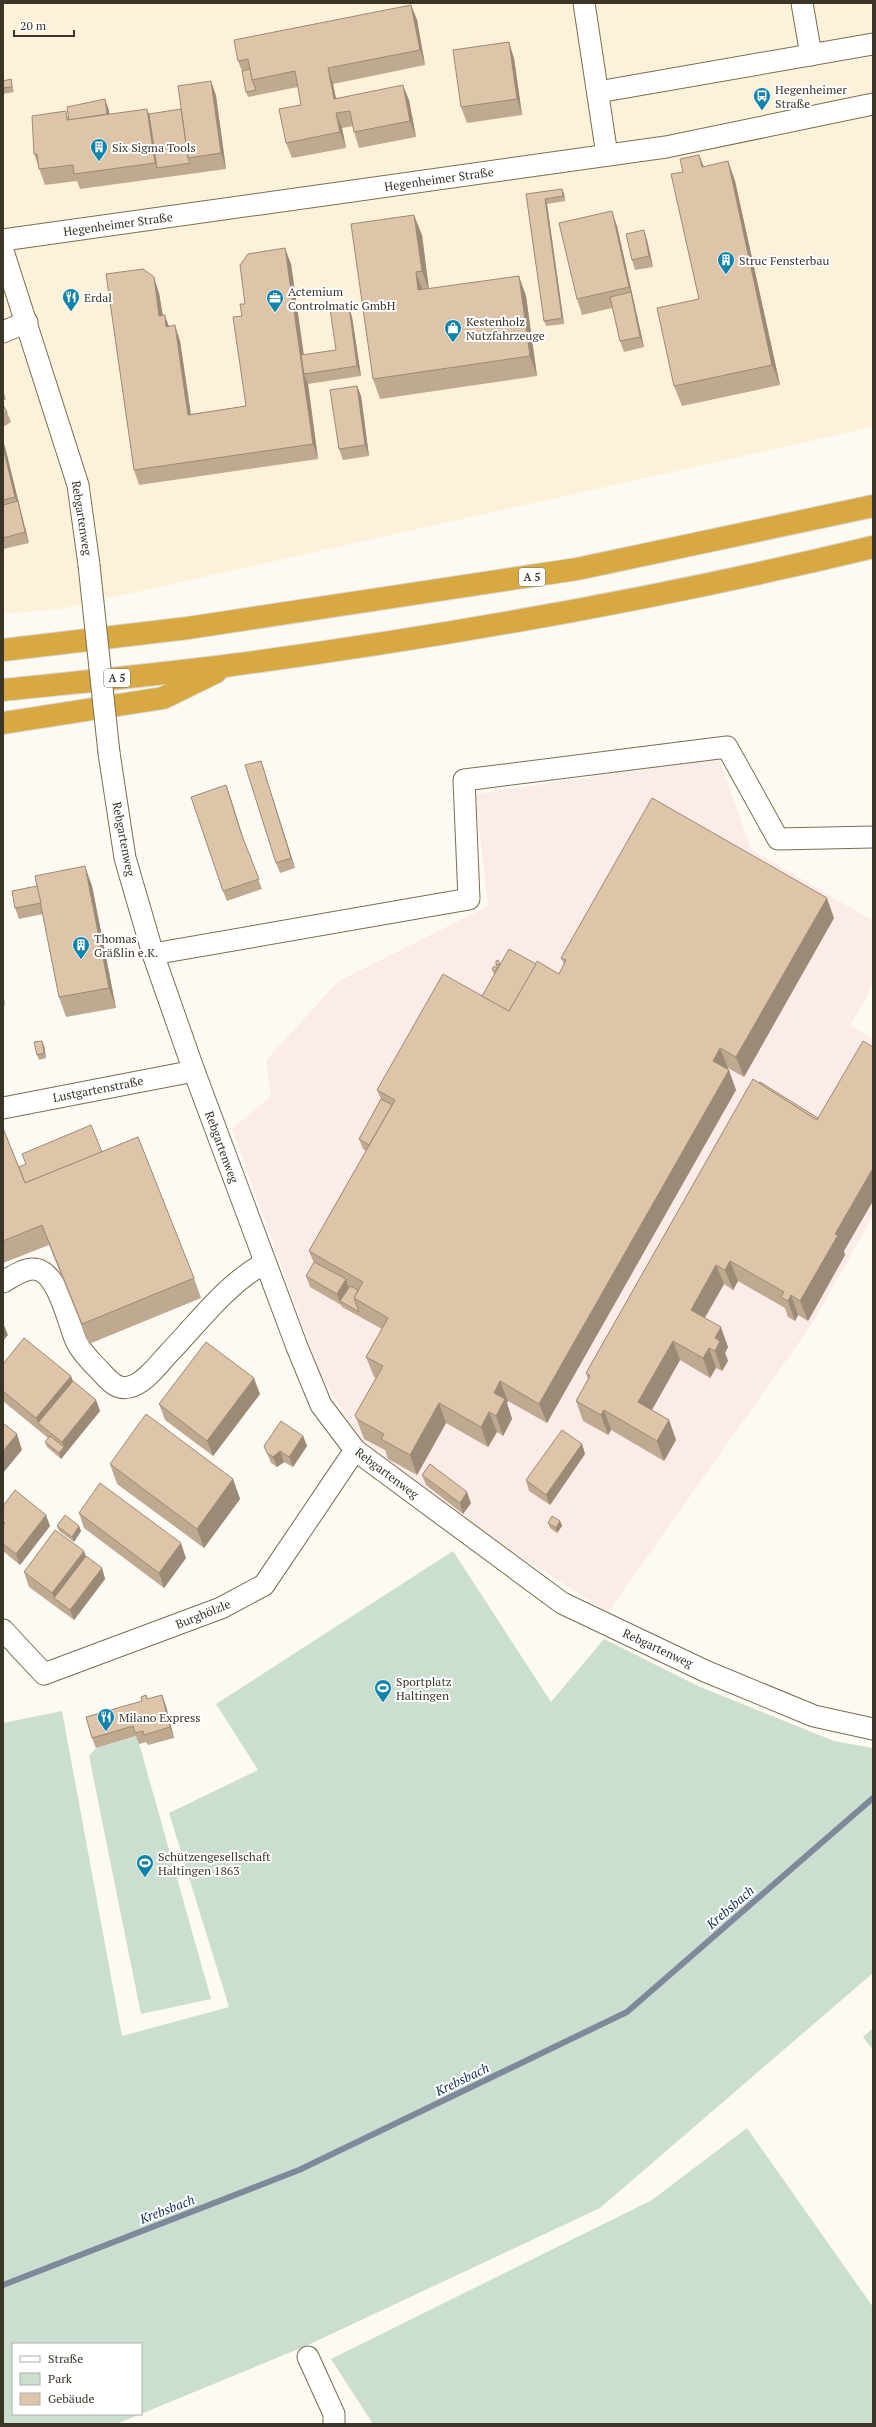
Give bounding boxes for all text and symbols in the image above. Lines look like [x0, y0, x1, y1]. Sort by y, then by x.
scale bar [14, 12, 74, 38]
text: 20 m [20, 18, 47, 33]
place label: Hegenheimer Straße [775, 82, 847, 111]
bus stop icon: Hegenheimer Straße [752, 86, 772, 111]
building icon: Six Sigma Tools [89, 137, 109, 162]
place label: Six Sigma Tools [112, 140, 196, 155]
street label: Hegenheimer Straße [383, 164, 495, 194]
street label: Hegenheimer Straße [62, 209, 174, 239]
building icon: Struc Fensterbau [716, 250, 736, 275]
place label: Struc Fensterbau [739, 253, 829, 268]
place label: Actemium Controlmatic GmbH [288, 284, 396, 313]
restaurant icon: Erdal [61, 287, 81, 312]
office icon: Actemium Controlmatic GmbH [265, 288, 285, 313]
place label: Erdal [84, 290, 112, 305]
place label: Kestenholz Nutzfahrzeuge [466, 314, 545, 343]
shop icon: Kestenholz Nutzfahrzeuge [443, 318, 463, 343]
street label: Rebgartenweg [69, 480, 95, 557]
road number: A 5 [519, 568, 545, 586]
road number: A 5 [104, 669, 130, 687]
street label: Rebgartenweg [109, 800, 139, 878]
place label: Thomas Gräßlin e.K. [94, 931, 158, 960]
building icon: Thomas Gräßlin e.K. [71, 935, 91, 960]
street label: Lustgartenstraße [52, 1073, 144, 1105]
street label: Rebgartenweg [202, 1109, 242, 1186]
street label: Rebgartenweg [352, 1444, 422, 1502]
street label: Burghölzle [173, 1596, 233, 1632]
street label: Rebgartenweg [621, 1625, 696, 1671]
place label: Sportplatz Haltingen [396, 1674, 452, 1703]
sports icon: Sportplatz Haltingen [373, 1678, 393, 1703]
restaurant icon: Milano Express [96, 1707, 116, 1732]
place label: Milano Express [119, 1710, 200, 1725]
place label: Schützengesellschaft Haltingen 1863 [158, 1849, 271, 1878]
sports icon: Schützengesellschaft Haltingen 1863 [135, 1853, 155, 1878]
water label: Krebsbach [702, 1881, 758, 1933]
water label: Krebsbach [431, 2058, 492, 2100]
water label: Krebsbach [136, 2190, 197, 2228]
legend [12, 2343, 142, 2415]
text: Straße [48, 2351, 83, 2366]
text: Park [48, 2371, 73, 2386]
text: Gebäude [48, 2391, 94, 2406]

